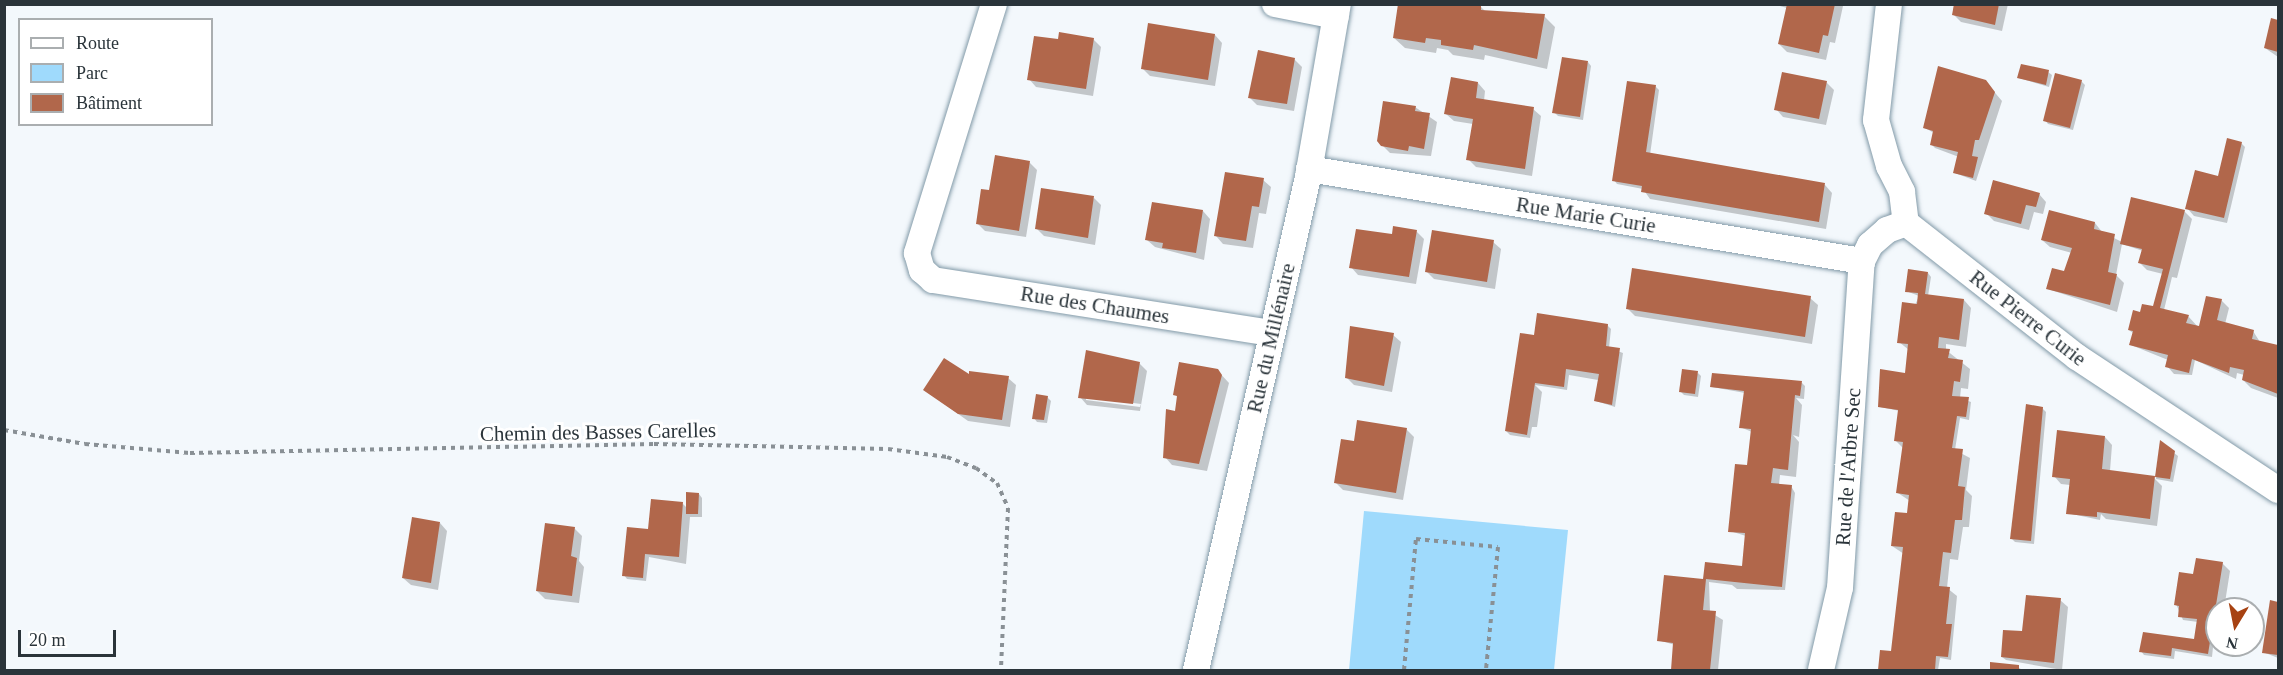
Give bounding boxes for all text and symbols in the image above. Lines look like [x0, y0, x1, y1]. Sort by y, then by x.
legend [18, 18, 213, 126]
text: Route [76, 33, 119, 53]
text: Parc [76, 63, 108, 83]
text: Bâtiment [76, 93, 142, 113]
street label: Rue Marie Curie [1514, 192, 1658, 238]
street label: Rue du Millénaire [1242, 261, 1300, 415]
street label: Rue Pierre Curie [1965, 265, 2091, 371]
street label: Rue des Chaumes [1019, 281, 1171, 329]
street label: Rue de l'Arbre Sec [1830, 387, 1866, 547]
street label: Chemin des Basses Carelles [480, 417, 716, 447]
north arrow [2205, 597, 2265, 657]
scale bar [21, 618, 118, 656]
text: 20 m [29, 630, 66, 650]
text: N [2225, 634, 2239, 653]

